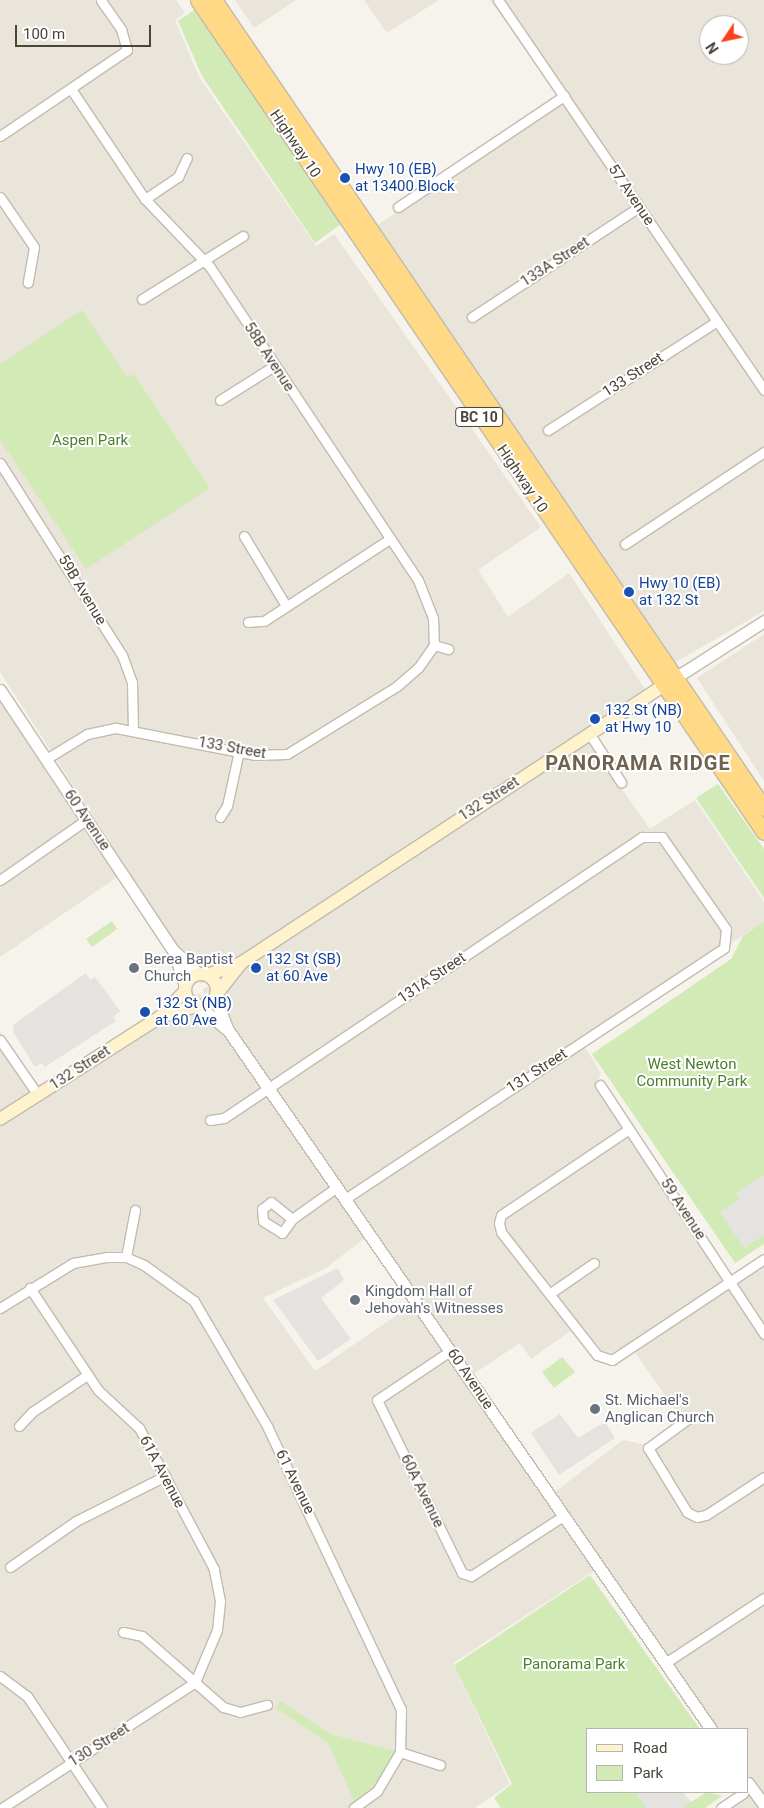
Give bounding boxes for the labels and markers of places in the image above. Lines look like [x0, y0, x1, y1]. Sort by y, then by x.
place label: Hwy 10 (EB) at 13400 Block [355, 160, 455, 195]
marker: Hwy 10 (EB) at 13400 Block [339, 172, 351, 184]
place label: Hwy 10 (EB) at 132 St [639, 574, 721, 609]
marker: Hwy 10 (EB) at 132 St [623, 586, 635, 598]
place label: 132 St (NB) at Hwy 10 [605, 701, 682, 736]
marker: 132 St (NB) at Hwy 10 [589, 713, 601, 725]
place label: Berea Baptist Church [144, 950, 233, 985]
place label: 132 St (SB) at 60 Ave [266, 950, 341, 985]
marker: Berea Baptist Church [128, 962, 140, 974]
marker: 132 St (SB) at 60 Ave [250, 962, 262, 974]
place label: 132 St (NB) at 60 Ave [155, 994, 232, 1029]
marker: 132 St (NB) at 60 Ave [139, 1006, 151, 1018]
place label: Kingdom Hall of Jehovah's Witnesses [365, 1282, 504, 1317]
marker: Kingdom Hall of Jehovah's Witnesses [349, 1294, 361, 1306]
place label: St. Michael's Anglican Church [605, 1391, 714, 1426]
marker: St. Michael's Anglican Church [589, 1403, 601, 1415]

